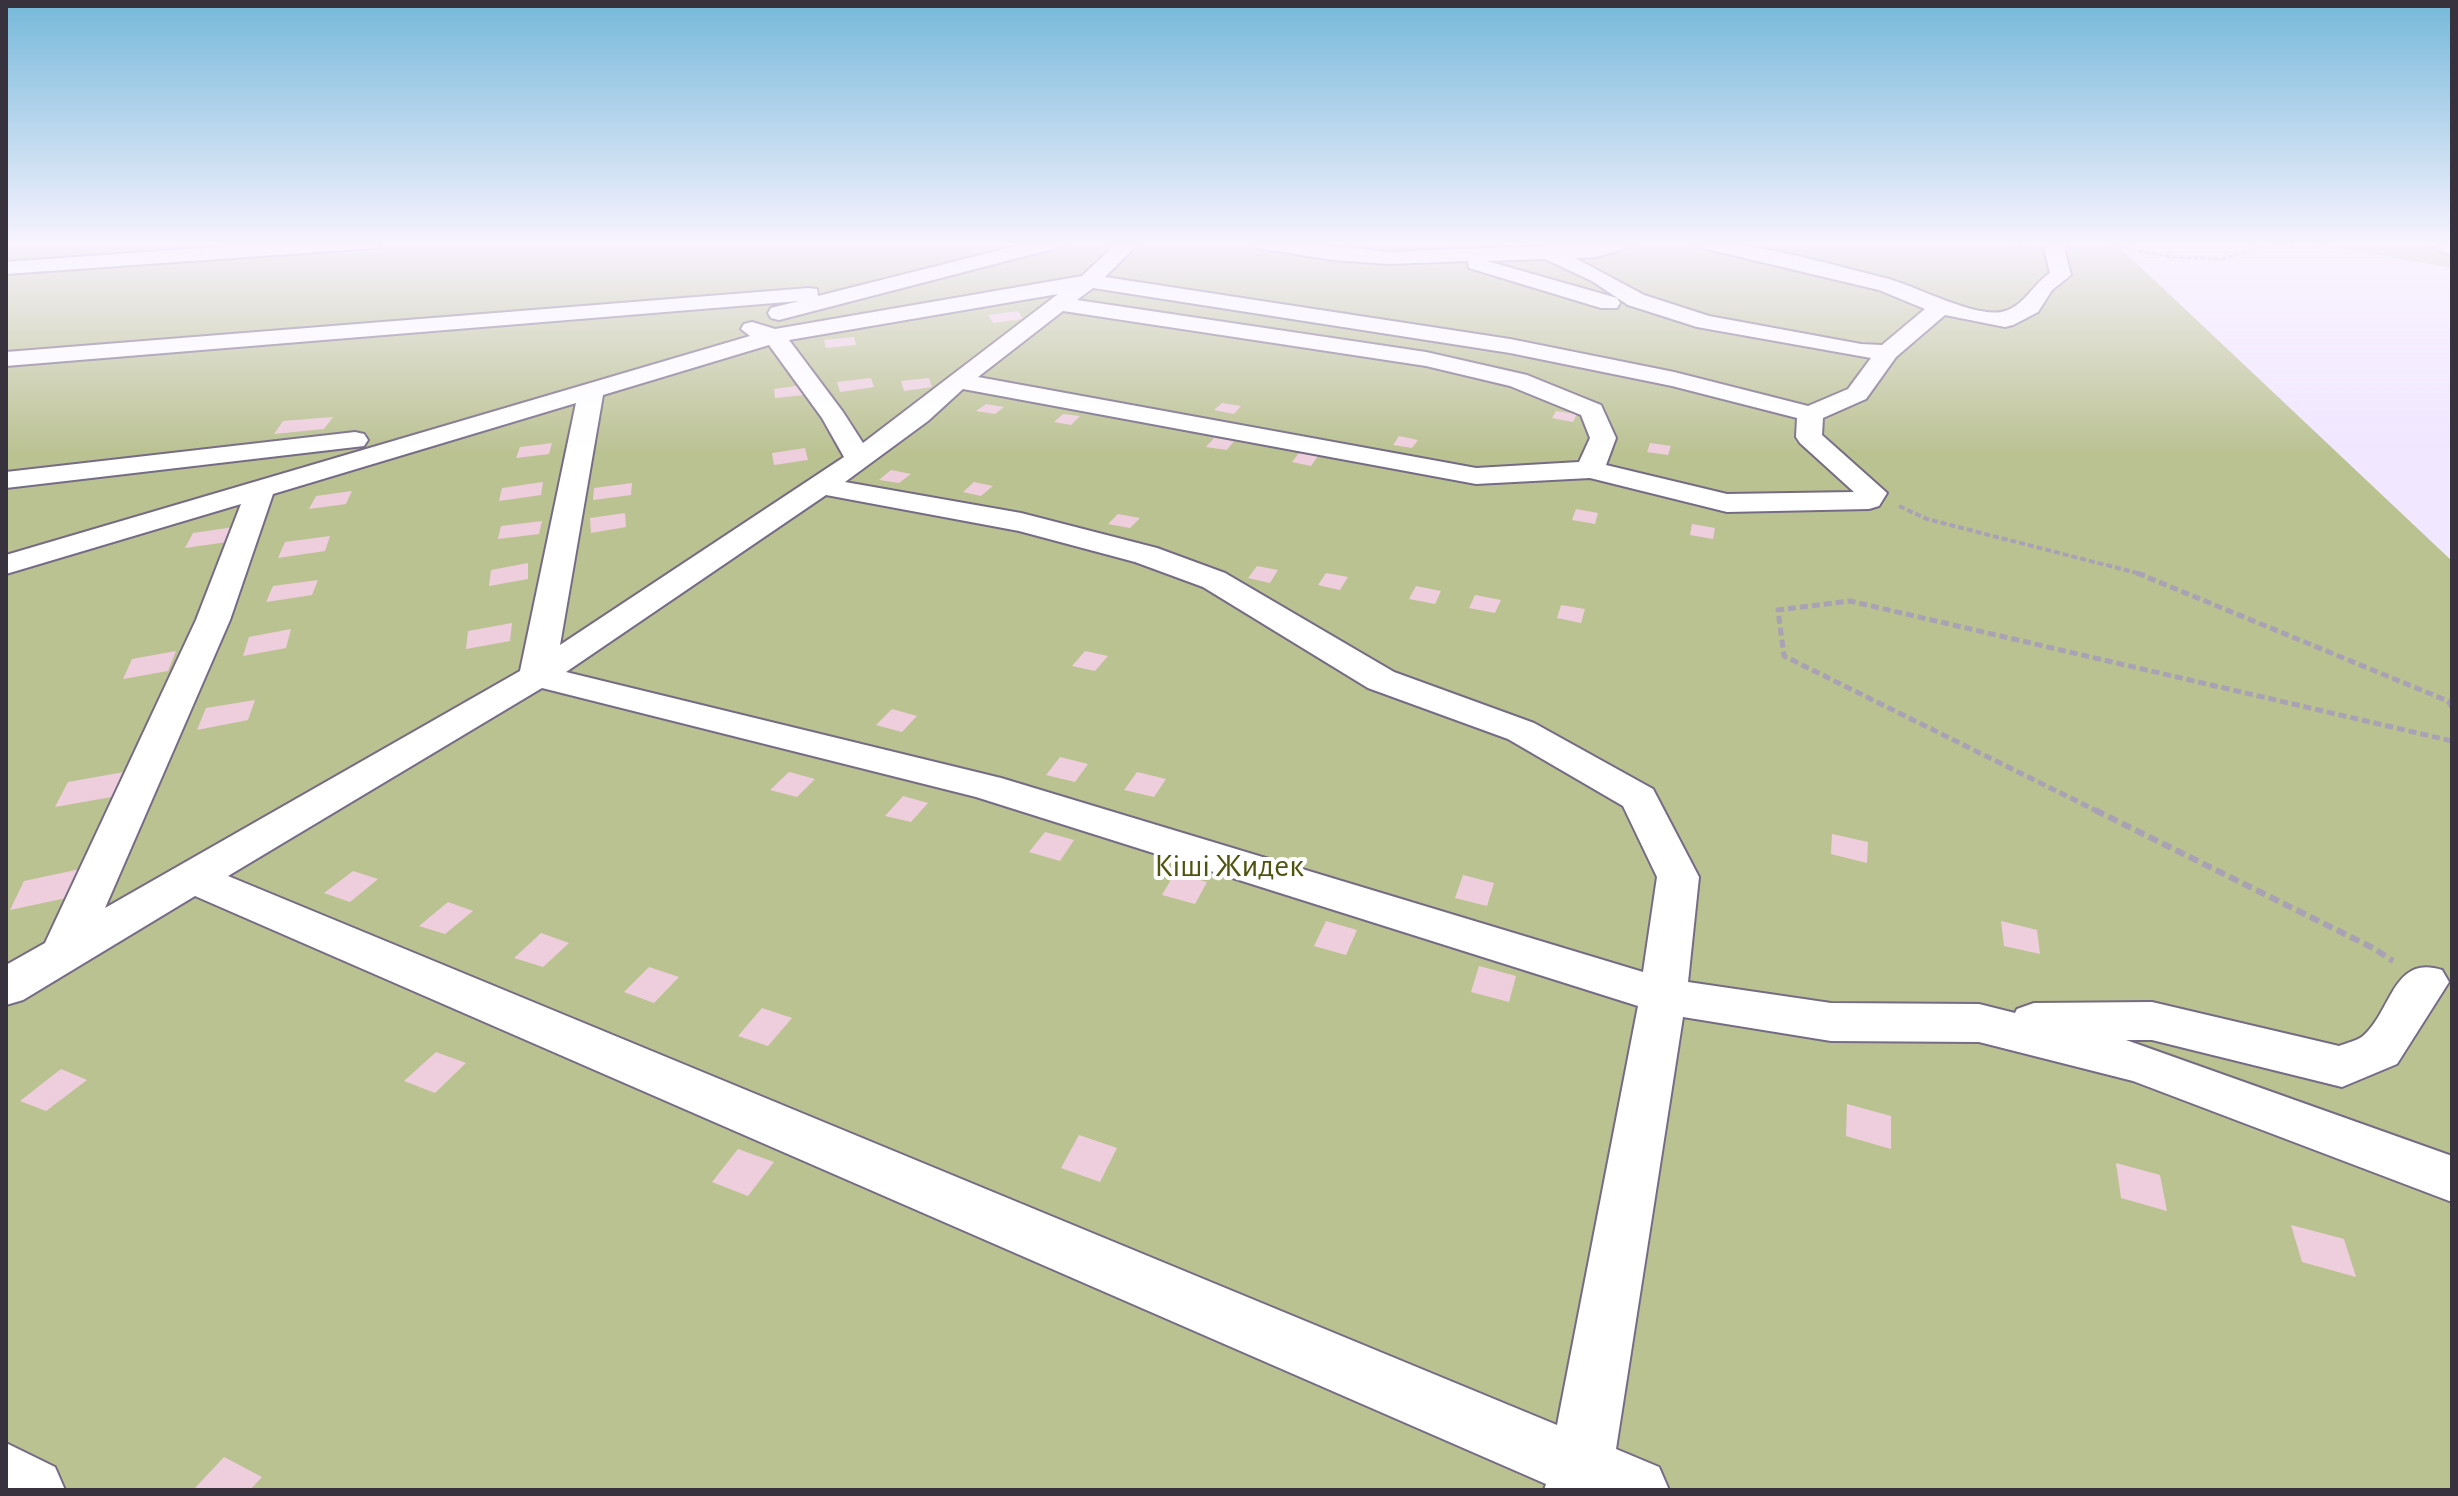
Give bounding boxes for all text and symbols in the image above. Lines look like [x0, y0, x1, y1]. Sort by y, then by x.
park label: Кіші Жидек [1154, 847, 1304, 885]

